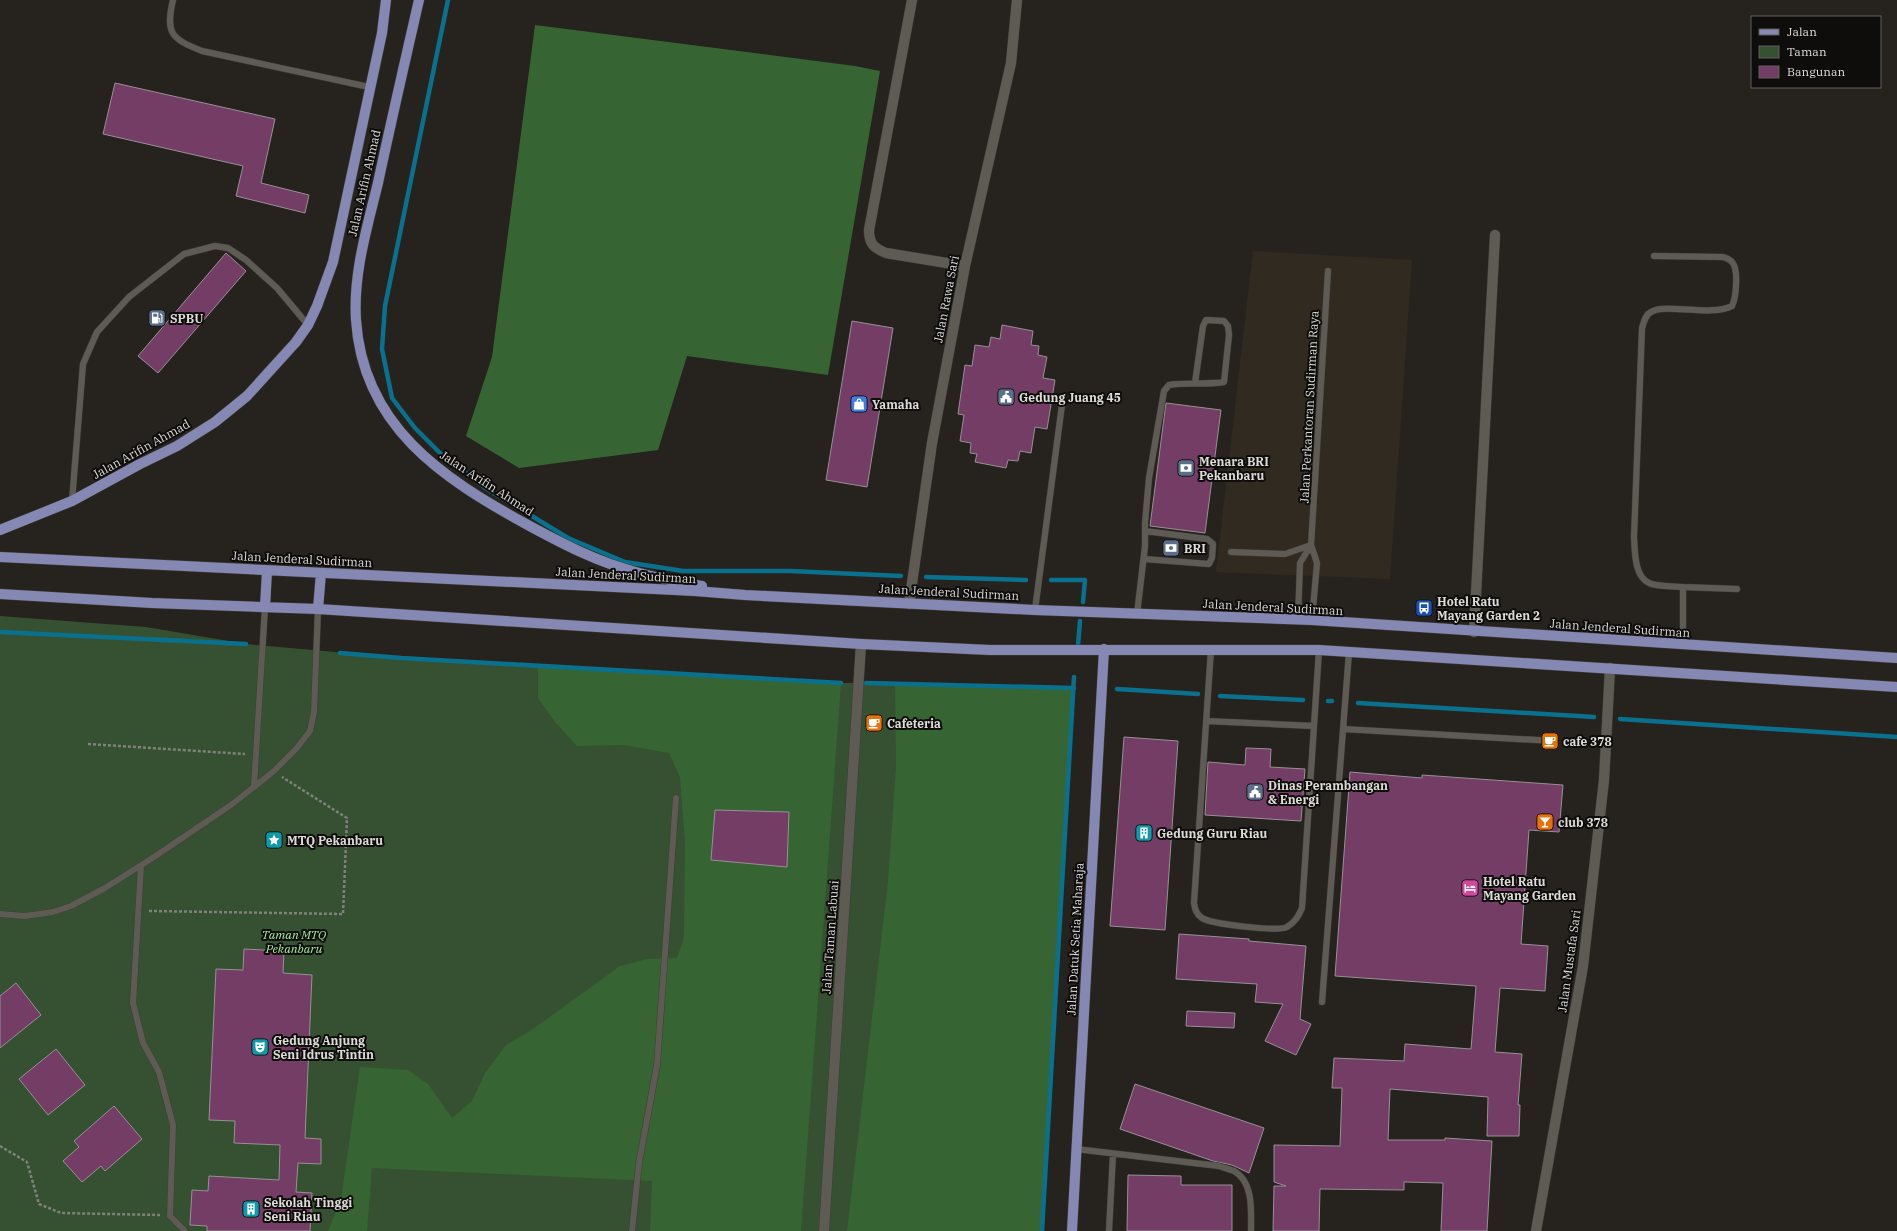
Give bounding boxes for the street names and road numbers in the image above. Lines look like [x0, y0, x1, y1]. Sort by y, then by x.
street label: Jalan Arifin Ahmad [344, 128, 384, 238]
street label: Jalan Rawa Sari [930, 254, 962, 344]
street label: Jalan Perkantoran Sudirman Raya [1296, 310, 1322, 504]
street label: Jalan Arifin Ahmad [90, 416, 192, 482]
street label: Jalan Arifin Ahmad [437, 447, 537, 519]
street label: Jalan Jenderal Sudirman [231, 548, 373, 570]
street label: Jalan Jenderal Sudirman [555, 564, 697, 586]
street label: Jalan Jenderal Sudirman [878, 581, 1020, 603]
street label: Jalan Jenderal Sudirman [1202, 596, 1344, 618]
street label: Jalan Jenderal Sudirman [1549, 616, 1691, 640]
street label: Jalan Datuk Setia Maharaja [1064, 862, 1087, 1016]
street label: Jalan Taman Labuai [819, 880, 841, 994]
street label: Jalan Mustafa Sari [1554, 909, 1584, 1013]

